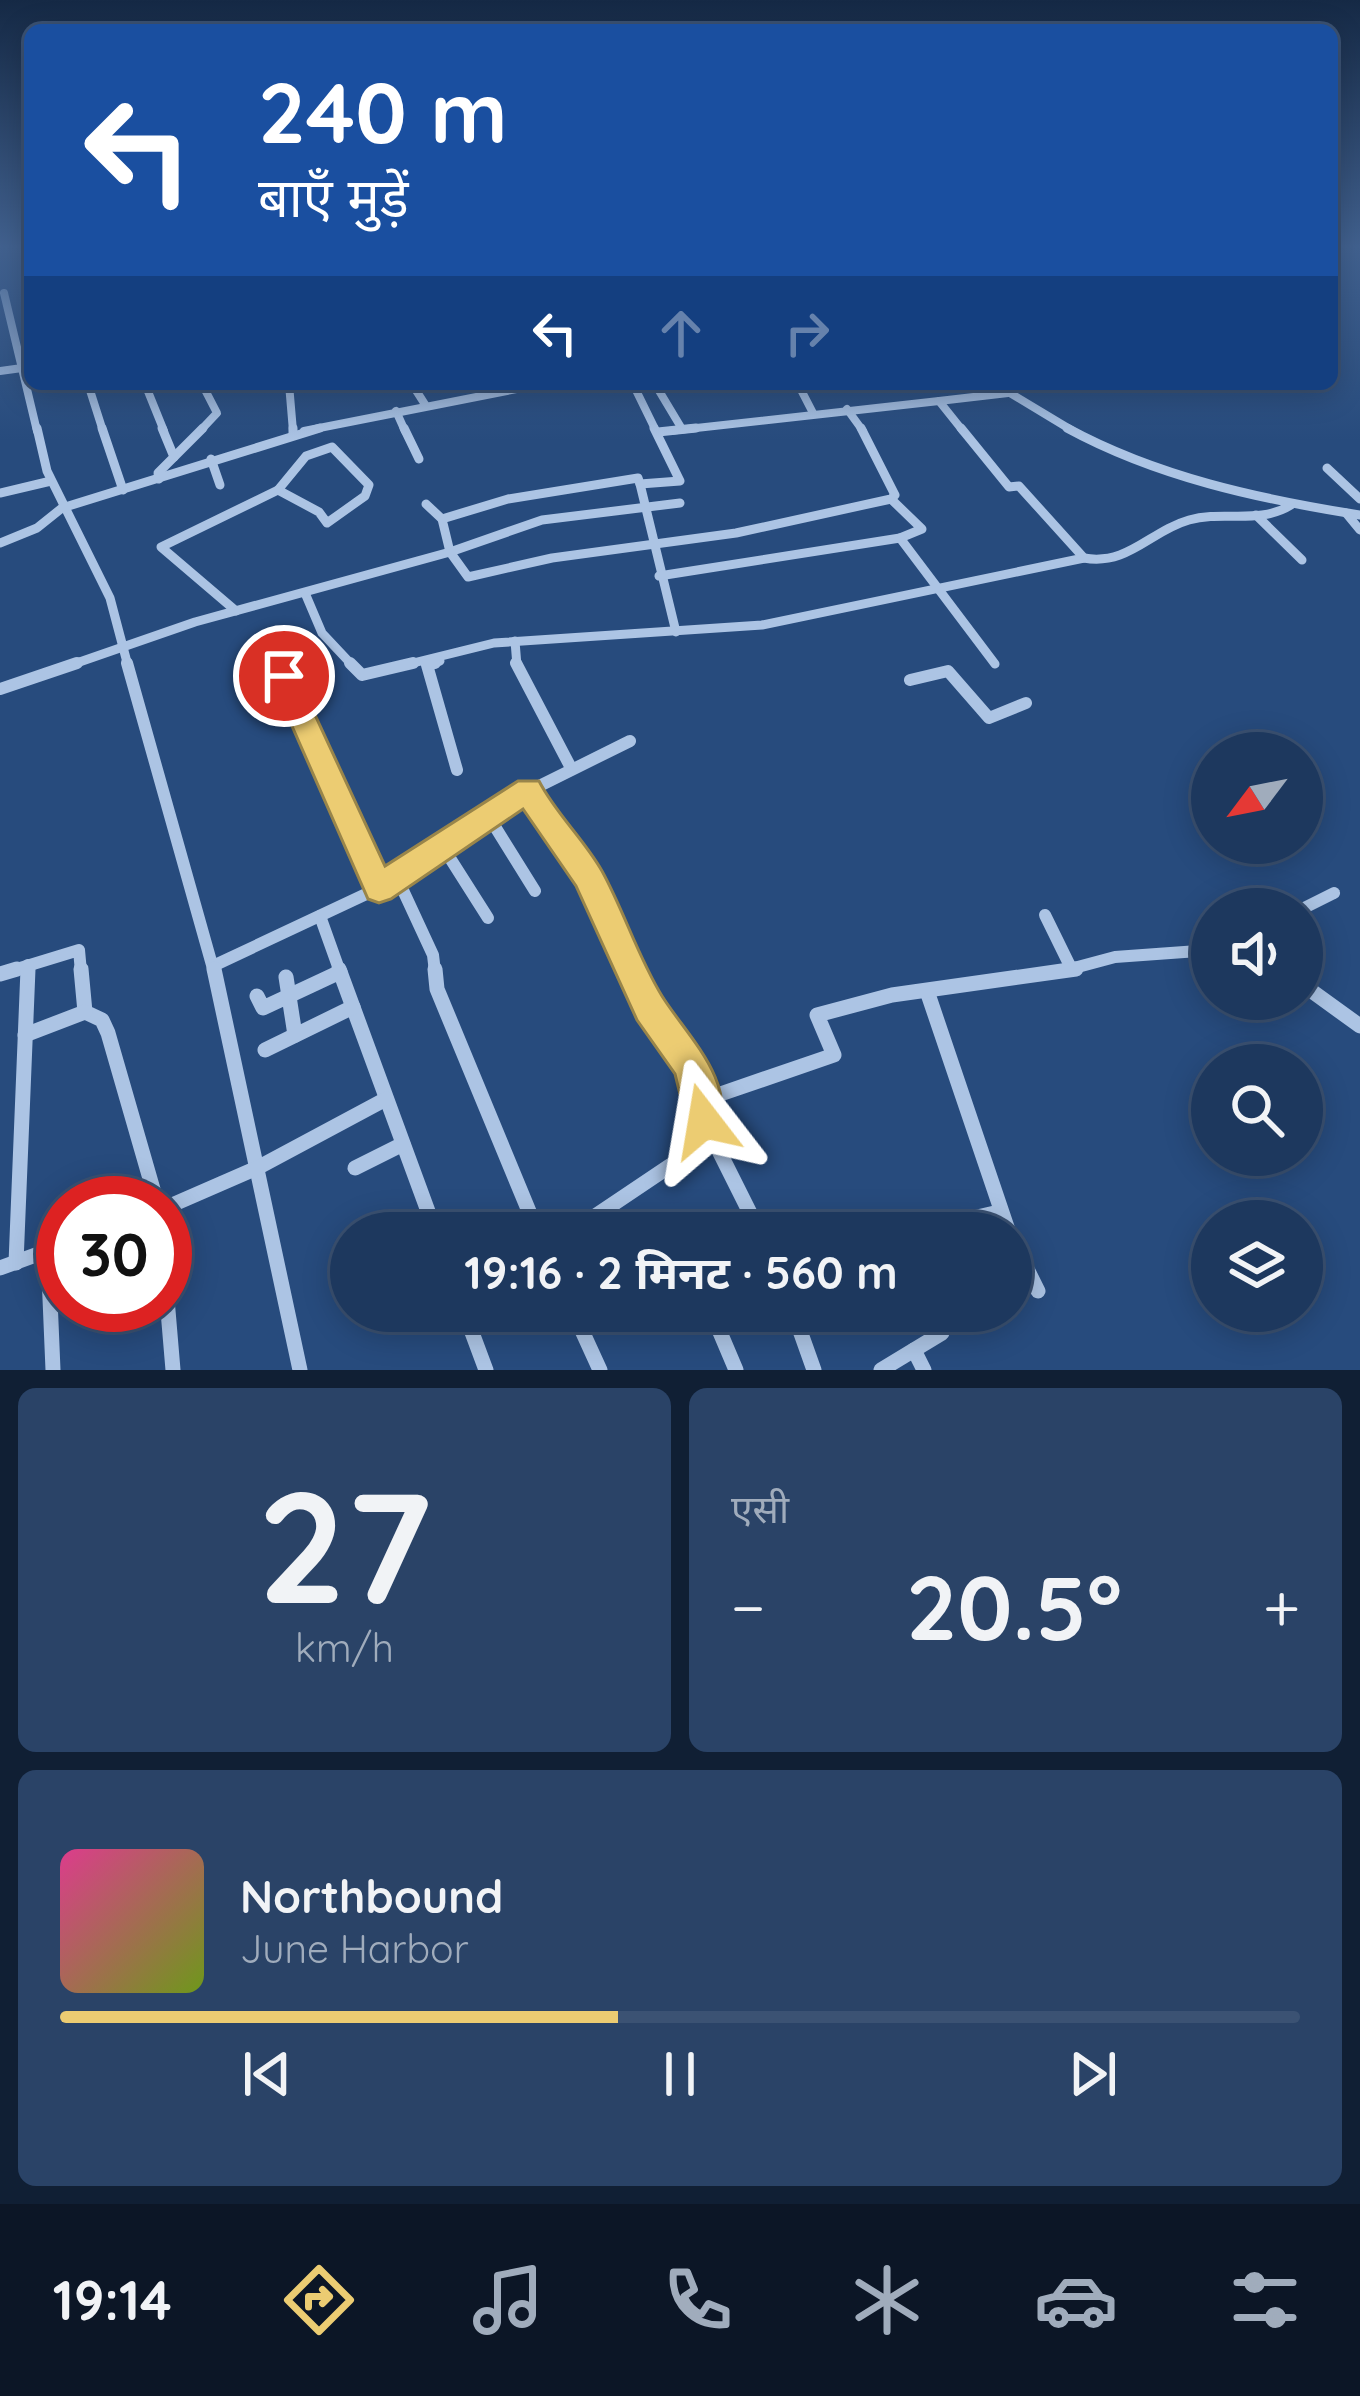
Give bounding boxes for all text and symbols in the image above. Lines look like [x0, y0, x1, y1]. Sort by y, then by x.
text: 240 m [258, 59, 508, 164]
icon: left [60, 72, 216, 228]
text: बाएँ मुड़ें [258, 163, 409, 231]
icon: left [522, 300, 588, 366]
icon: ahead [648, 300, 714, 366]
icon: right [774, 300, 840, 366]
pin [233, 625, 335, 727]
icon: arrive [251, 643, 317, 709]
north arrow [1191, 732, 1323, 864]
map controls [1191, 732, 1323, 1332]
button: sound [1191, 888, 1323, 1020]
button: search [1191, 1044, 1323, 1176]
position arrow [641, 1058, 767, 1184]
speed limit sign: 30 [36, 1176, 192, 1332]
button: layers [1191, 1200, 1323, 1332]
text: 19:16 · 2 मिनट · 560 m [464, 1244, 898, 1300]
text: 27 [257, 1447, 432, 1642]
text: एसी [731, 1484, 789, 1533]
text: 20.5° [906, 1550, 1122, 1663]
text: − [731, 1565, 765, 1648]
text: + [1263, 1565, 1300, 1648]
text: km/h [295, 1623, 394, 1672]
text: Northbound [240, 1868, 503, 1924]
text: June Harbor [240, 1924, 469, 1973]
icon: previous [234, 2041, 300, 2107]
icon: pause [647, 2041, 713, 2107]
icon: next [1060, 2041, 1126, 2107]
icon: directions [277, 2258, 361, 2342]
icon: music [466, 2258, 550, 2342]
icon: phone [656, 2258, 740, 2342]
icon: climate [845, 2258, 929, 2342]
icon: car [1034, 2258, 1118, 2342]
icon: filters [1223, 2258, 1307, 2342]
text: 19:14 [53, 2266, 172, 2334]

